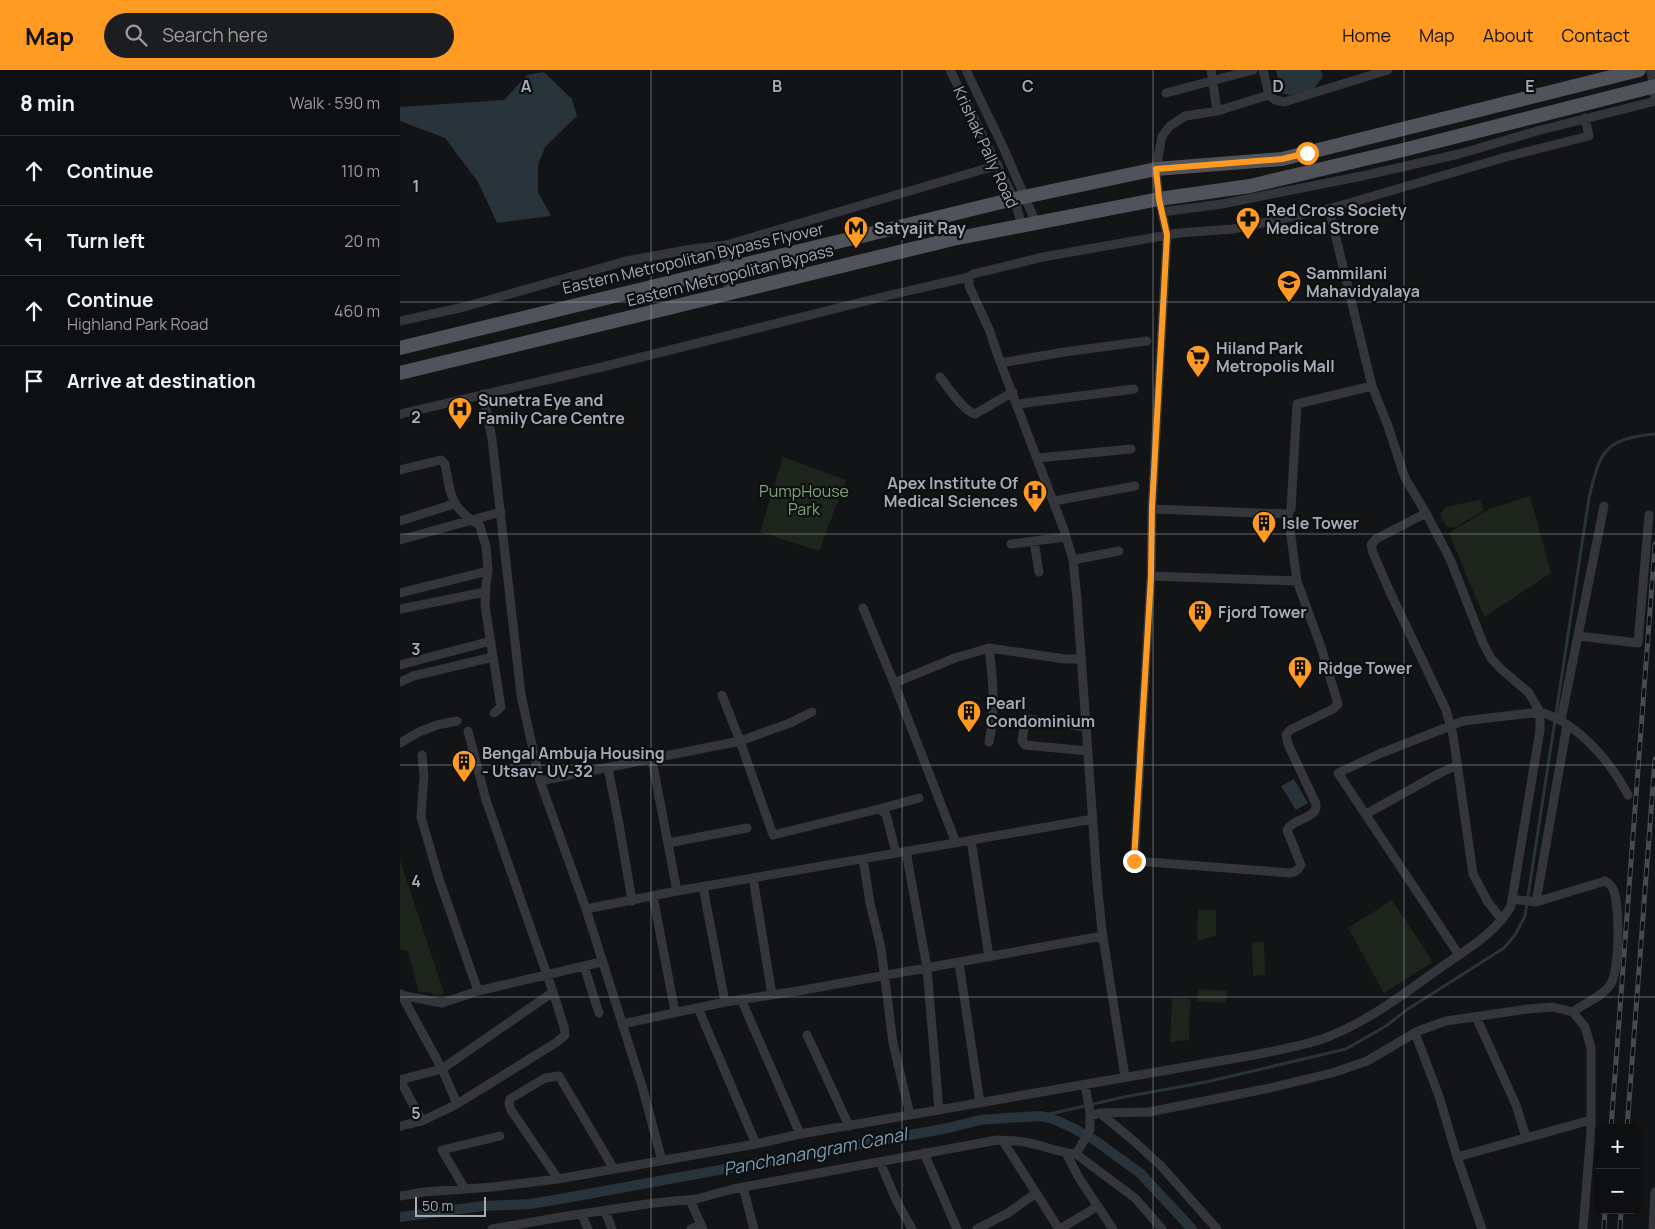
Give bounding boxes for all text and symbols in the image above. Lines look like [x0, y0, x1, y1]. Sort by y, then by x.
search box [104, 13, 454, 58]
text: Map [25, 19, 74, 52]
icon: search [122, 21, 150, 49]
text: Search here [162, 22, 268, 48]
text: Home [1342, 23, 1391, 47]
text: Map [1419, 23, 1455, 47]
text: About [1483, 23, 1533, 47]
text: Contact [1561, 23, 1630, 47]
text: A [521, 75, 532, 97]
text: B [772, 75, 782, 97]
text: C [1022, 75, 1034, 97]
text: D [1272, 75, 1284, 97]
text: E [1525, 75, 1535, 97]
street label: Krishak Pally Road [948, 82, 1024, 212]
text: 8 min [20, 89, 75, 117]
text: Walk · 590 m [289, 92, 380, 114]
route start [1296, 142, 1319, 165]
icon: ahead [20, 157, 48, 185]
text: Continue [67, 158, 153, 184]
text: 110 m [341, 160, 380, 182]
text: 1 [412, 175, 420, 197]
place label: Red Cross Society Medical Strore [1266, 199, 1407, 239]
pharmacy icon: Red Cross Society Medical Strore [1235, 206, 1261, 240]
metro station icon: Satyajit Ray [843, 215, 869, 249]
place label: Satyajit Ray [874, 217, 966, 239]
street label: Eastern Metropolitan Bypass Flyover [560, 219, 826, 297]
icon: left [20, 227, 48, 255]
text: Turn left [67, 228, 145, 254]
text: 20 m [344, 230, 380, 252]
street label: Eastern Metropolitan Bypass [625, 240, 835, 310]
place label: Sammilani Mahavidyalaya [1306, 262, 1420, 302]
school or university icon: Sammilani Mahavidyalaya [1276, 269, 1302, 303]
text: Continue [67, 287, 153, 313]
icon: ahead [20, 297, 48, 325]
text: 460 m [334, 300, 380, 322]
text: Highland Park Road [67, 313, 208, 335]
place label: Hiland Park Metropolis Mall [1216, 337, 1335, 377]
supermarket icon: Hiland Park Metropolis Mall [1185, 344, 1211, 378]
icon: arrive [20, 367, 48, 395]
text: Arrive at destination [67, 368, 256, 394]
place label: Sunetra Eye and Family Care Centre [478, 389, 625, 429]
hospital icon: Sunetra Eye and Family Care Centre [447, 396, 473, 430]
text: 2 [411, 406, 421, 428]
place label: Apex Institute Of Medical Sciences [884, 472, 1018, 512]
hospital icon: Apex Institute Of Medical Sciences [1022, 479, 1048, 513]
park label: PumpHouse Park [759, 480, 849, 520]
building icon: Isle Tower [1251, 510, 1277, 544]
place label: Isle Tower [1282, 512, 1359, 534]
building icon: Fjord Tower [1187, 599, 1213, 633]
place label: Fjord Tower [1218, 601, 1307, 623]
text: 3 [411, 638, 421, 660]
building icon: Ridge Tower [1287, 655, 1313, 689]
place label: Ridge Tower [1318, 657, 1412, 679]
place label: Pearl Condominium [986, 692, 1095, 732]
building icon: Pearl Condominium [956, 699, 982, 733]
place label: Bengal Ambuja Housing - Utsav- UV-32 [482, 742, 665, 782]
building icon: Bengal Ambuja Housing - Utsav- UV-32 [451, 749, 477, 783]
route end [1123, 850, 1146, 873]
text: 4 [411, 870, 421, 892]
text: 5 [411, 1102, 421, 1124]
water label: Panchanangram Canal [721, 1121, 912, 1181]
map controls [1595, 1124, 1640, 1214]
button: + [1595, 1124, 1640, 1169]
button: − [1595, 1169, 1640, 1214]
scale bar [415, 1194, 486, 1217]
text: 50 m [422, 1196, 453, 1215]

